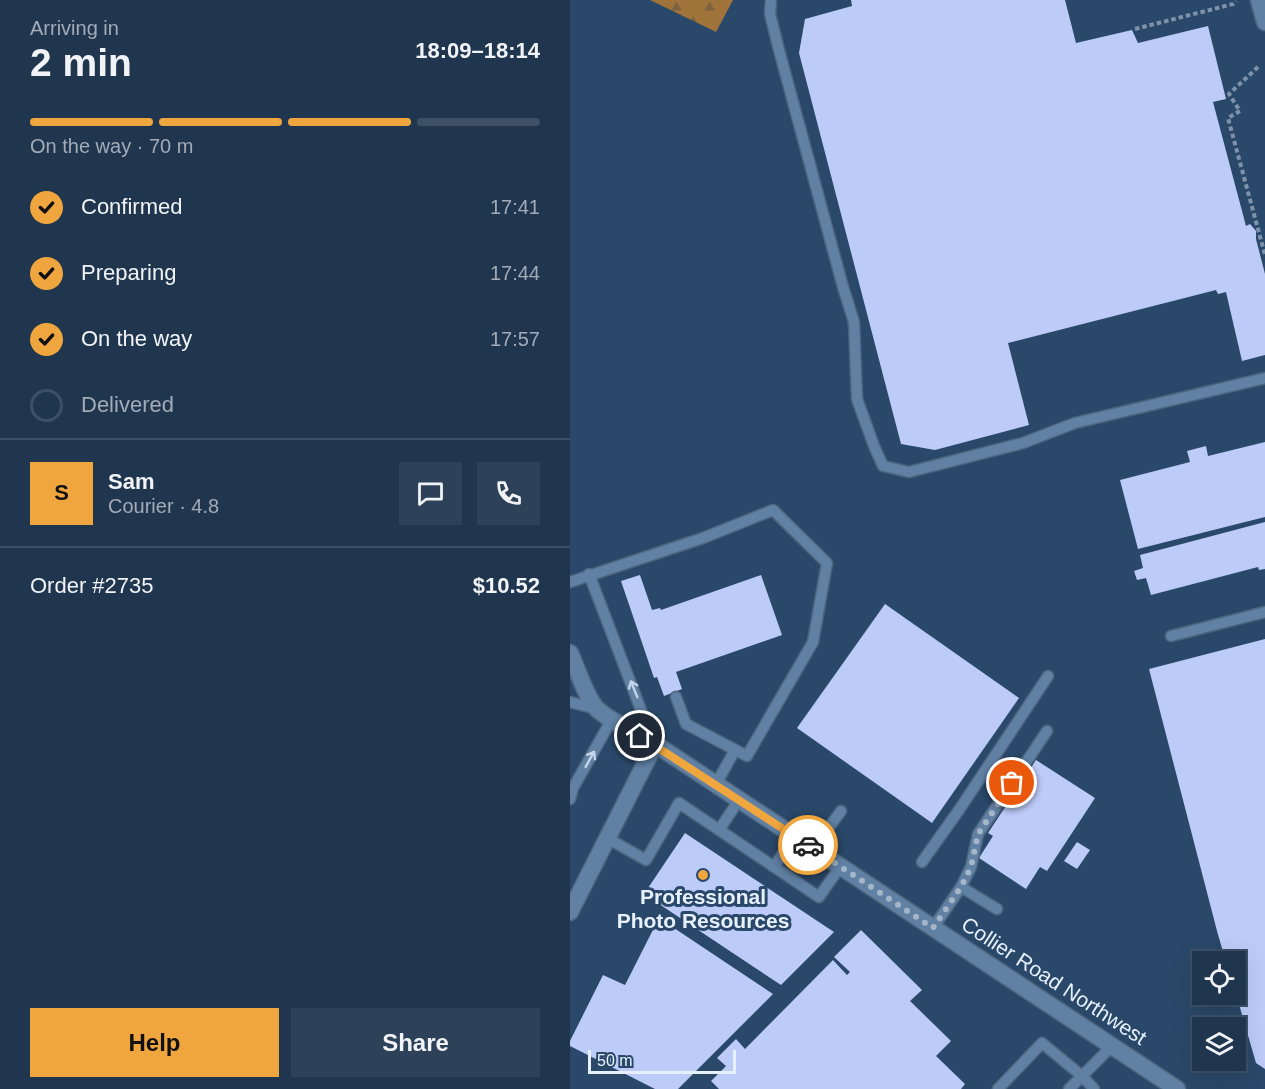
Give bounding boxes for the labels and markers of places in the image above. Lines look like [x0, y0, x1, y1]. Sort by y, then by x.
pin [614, 710, 665, 761]
pin [986, 757, 1037, 808]
marker: Professional Photo Resources [696, 868, 710, 882]
place label: Professional Photo Resources [617, 885, 789, 932]

